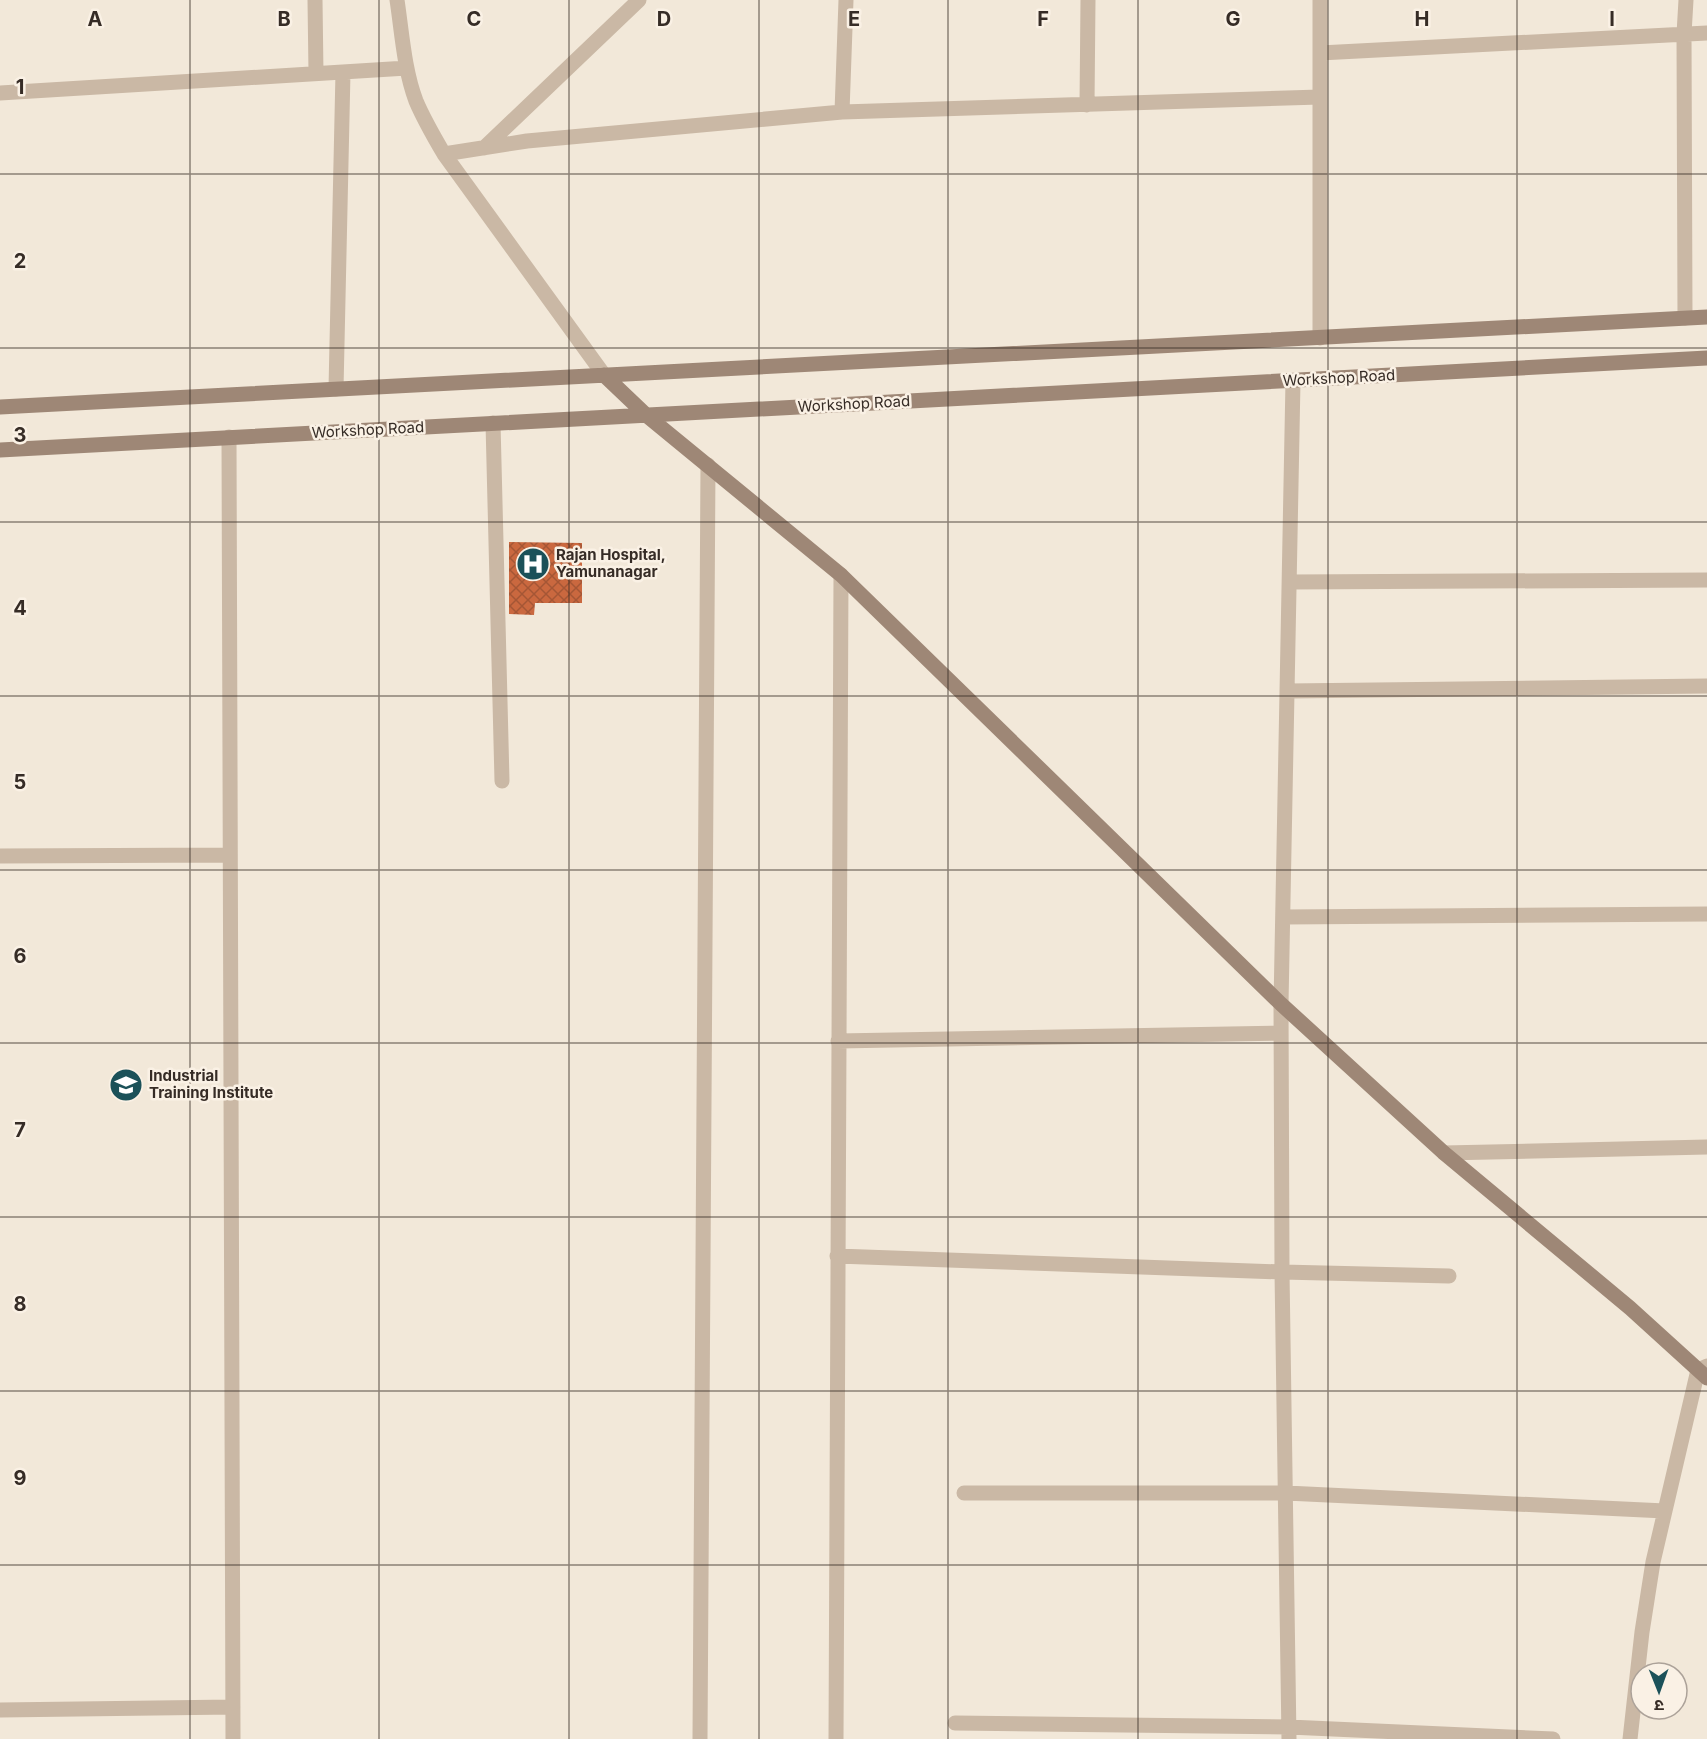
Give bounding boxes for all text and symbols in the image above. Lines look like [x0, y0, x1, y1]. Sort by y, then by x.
text: A [88, 7, 103, 31]
text: B [277, 7, 291, 31]
text: C [467, 7, 481, 31]
text: D [657, 7, 671, 31]
text: E [848, 7, 860, 31]
text: F [1037, 7, 1049, 31]
text: G [1225, 7, 1241, 31]
text: H [1415, 7, 1429, 31]
text: I [1609, 7, 1615, 31]
text: 1 [16, 75, 24, 99]
text: 2 [14, 249, 26, 273]
street label: Workshop Road [1282, 365, 1396, 390]
street label: Workshop Road [797, 391, 911, 416]
street label: Workshop Road [311, 417, 425, 442]
text: 3 [14, 423, 26, 447]
place label: Rajan Hospital, Yamunanagar [556, 545, 666, 581]
hospital icon: Rajan Hospital, Yamunanagar [515, 546, 551, 582]
text: 4 [13, 596, 27, 620]
text: 5 [14, 770, 26, 794]
text: 6 [14, 944, 27, 968]
place label: Industrial Training Institute [149, 1066, 273, 1102]
school or university icon: Industrial Training Institute [108, 1067, 144, 1103]
text: 7 [14, 1118, 26, 1142]
text: 8 [13, 1292, 27, 1316]
text: 9 [14, 1466, 27, 1490]
north arrow [1629, 1661, 1689, 1721]
text: उ [1654, 1696, 1664, 1716]

